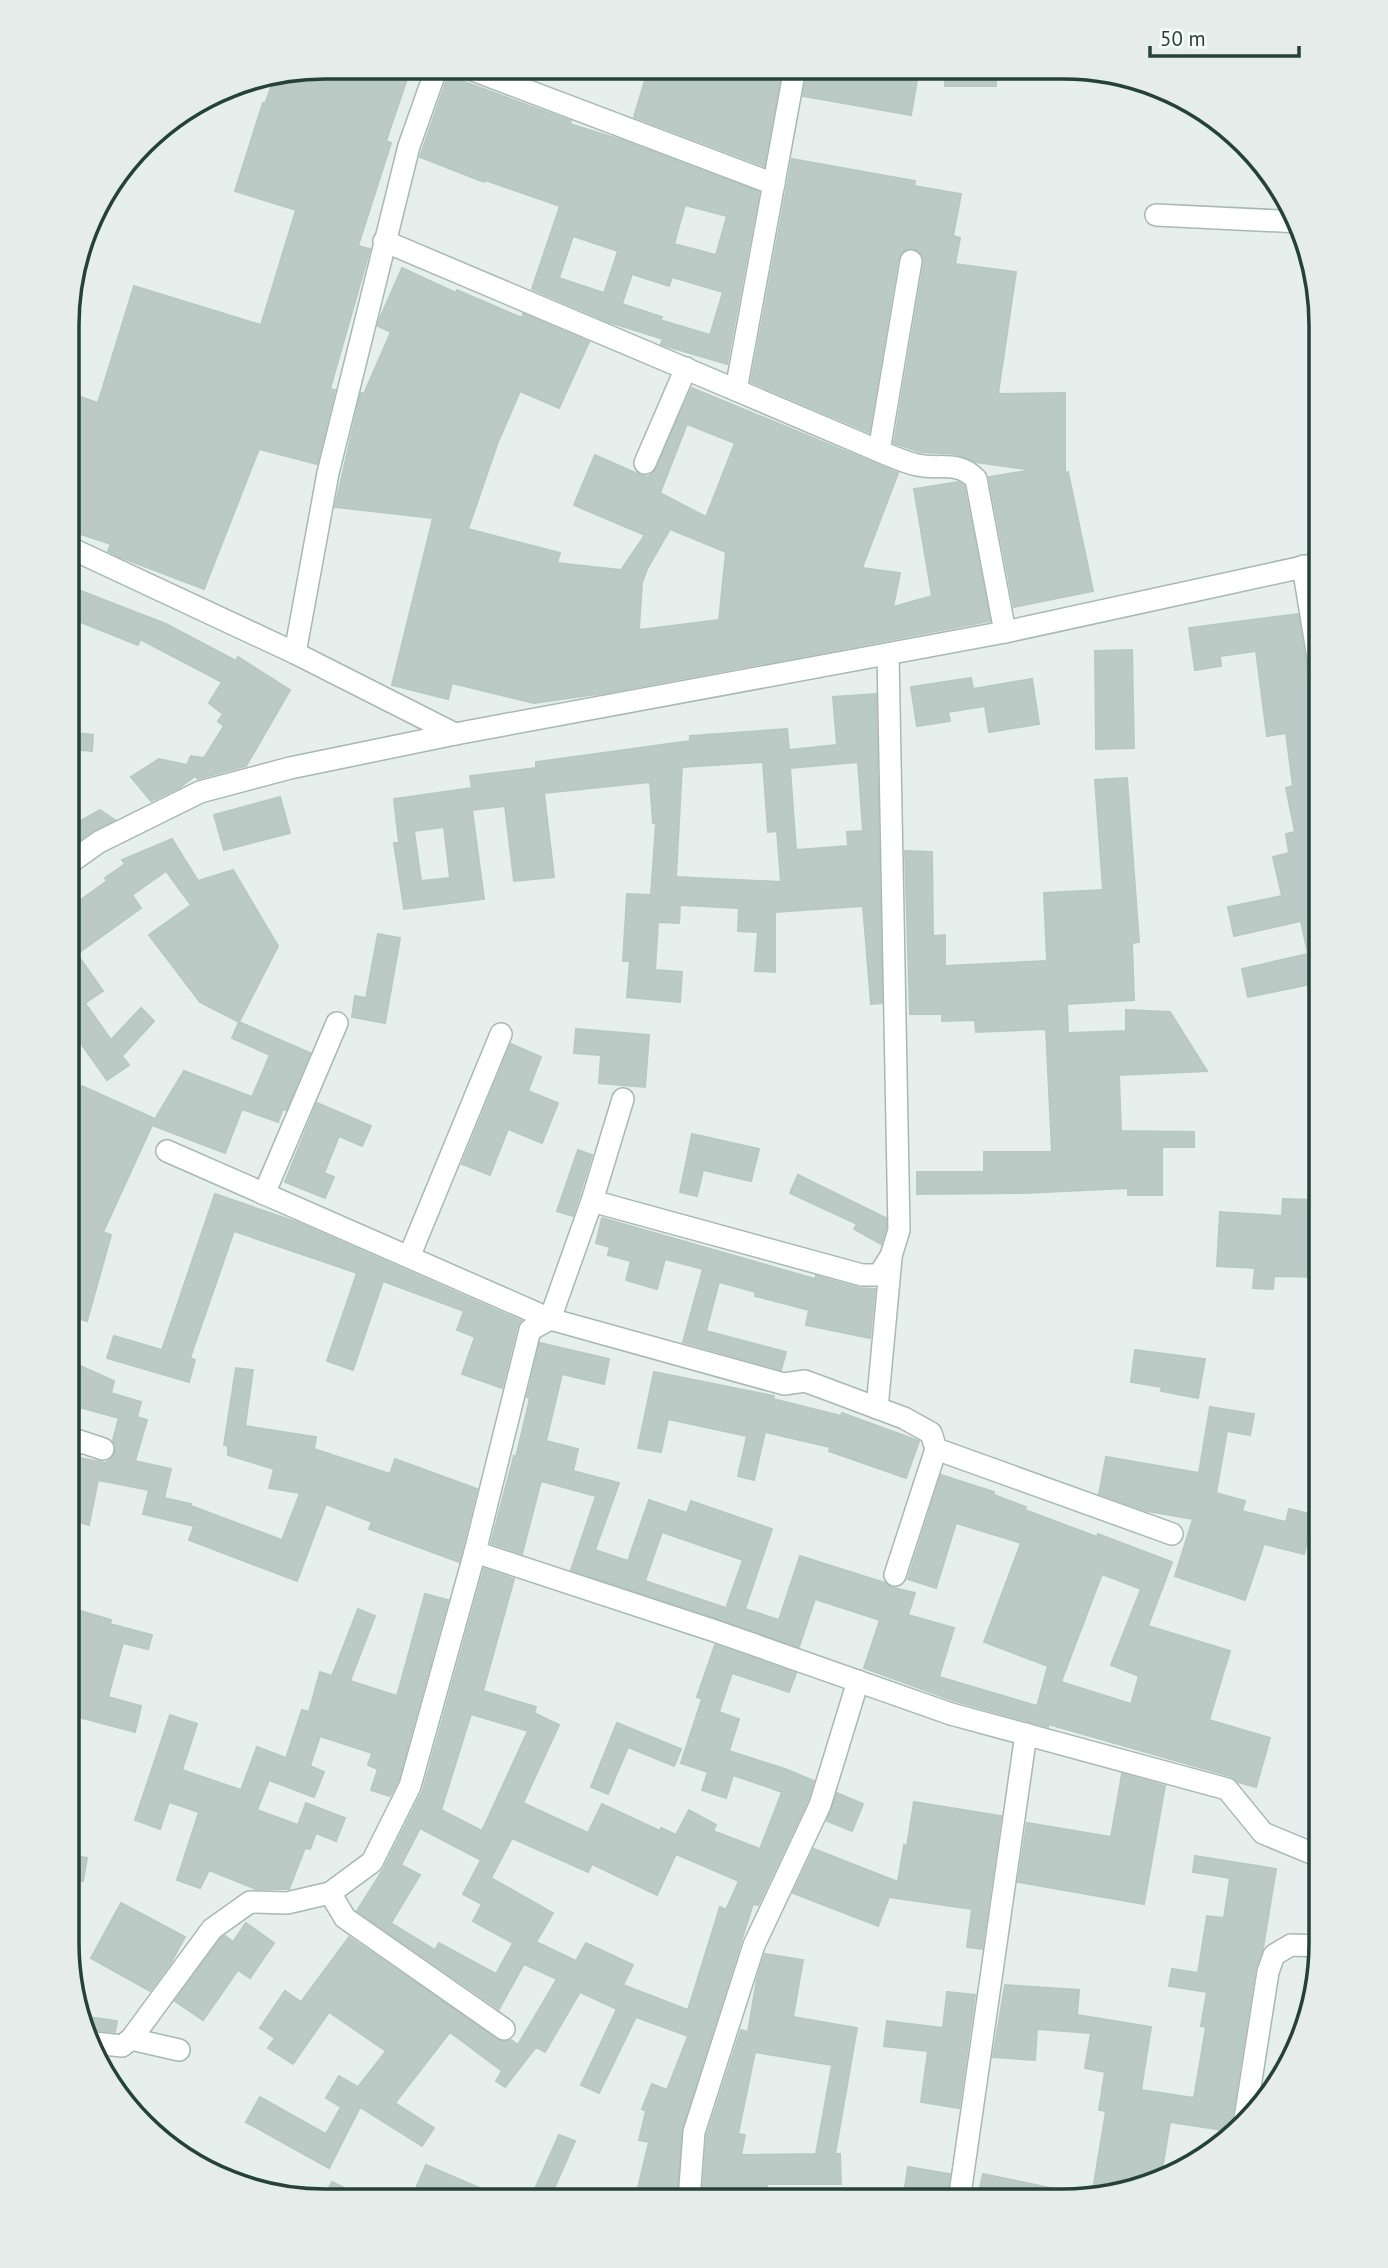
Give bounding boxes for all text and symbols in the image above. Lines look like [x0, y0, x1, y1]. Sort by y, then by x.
scale bar [1150, 14, 1299, 58]
text: 50 m [1160, 25, 1206, 52]

